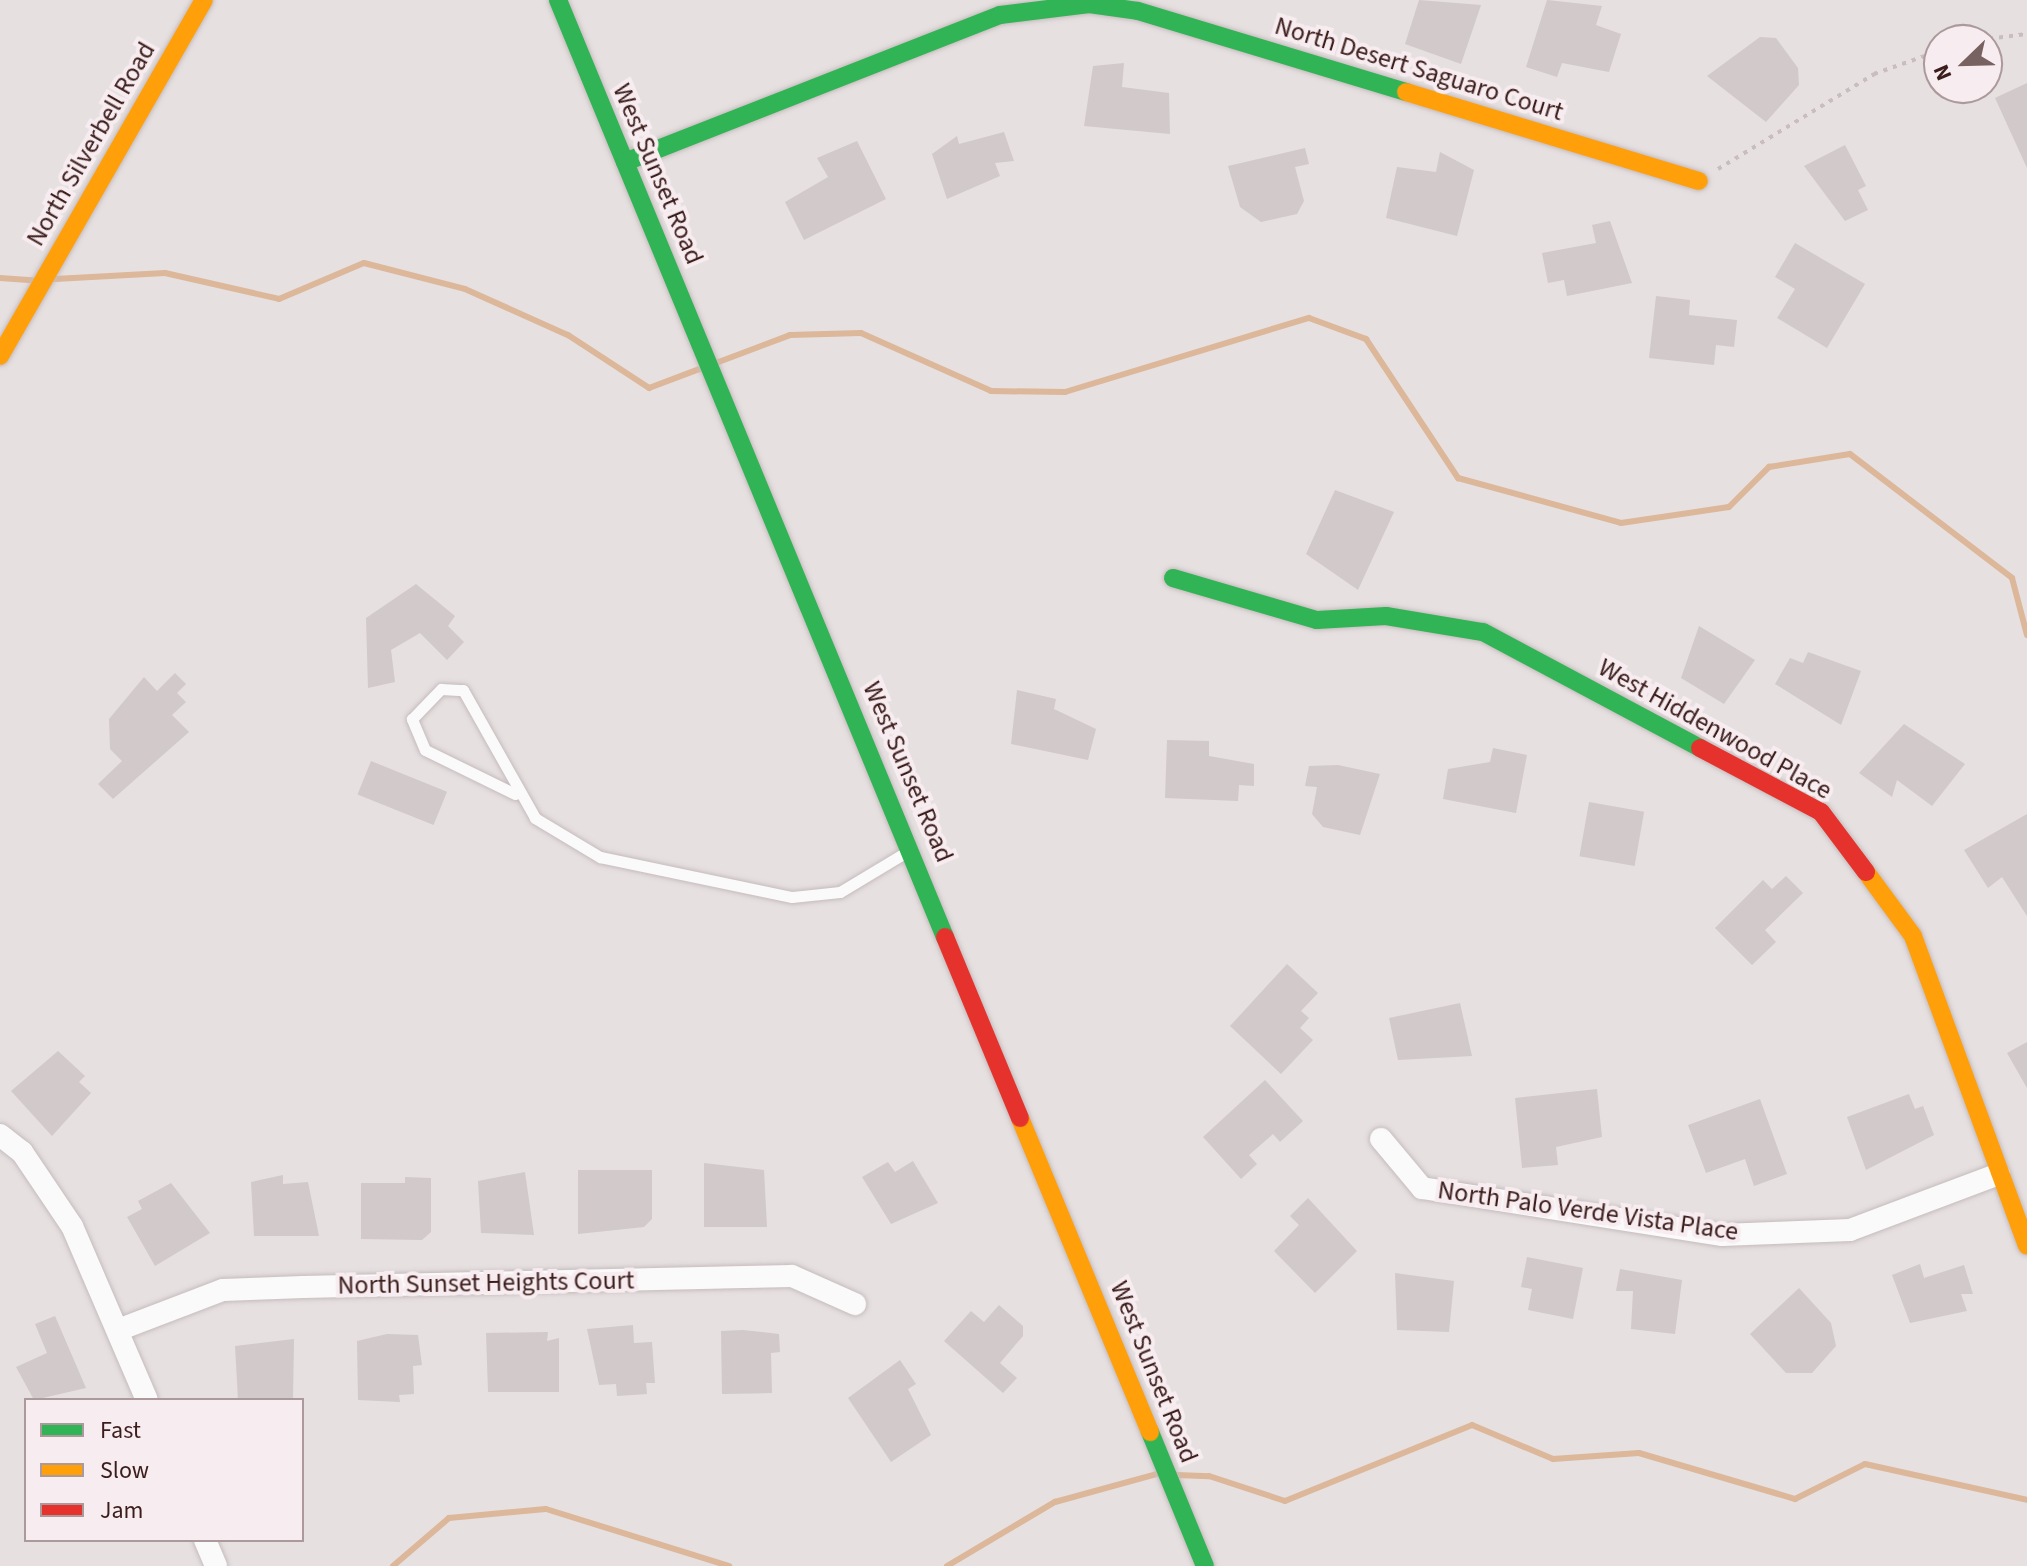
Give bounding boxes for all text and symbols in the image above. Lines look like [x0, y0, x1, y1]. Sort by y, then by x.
street label: North Desert Saguaro Court [1271, 10, 1567, 128]
north arrow [1923, 24, 2003, 104]
street label: North Silverbell Road [20, 36, 162, 252]
text: N [1925, 60, 1960, 86]
street label: West Sunset Road [606, 79, 710, 269]
street label: West Hiddenwood Place [1593, 652, 1837, 806]
street label: West Sunset Road [856, 677, 960, 867]
street label: North Palo Verde Vista Place [1436, 1174, 1740, 1248]
street label: North Sunset Heights Court [337, 1265, 635, 1301]
street label: West Sunset Road [1103, 1277, 1205, 1467]
legend [24, 1398, 304, 1542]
text: Fast [100, 1413, 141, 1448]
text: Slow [100, 1453, 149, 1488]
text: Jam [100, 1493, 144, 1528]

